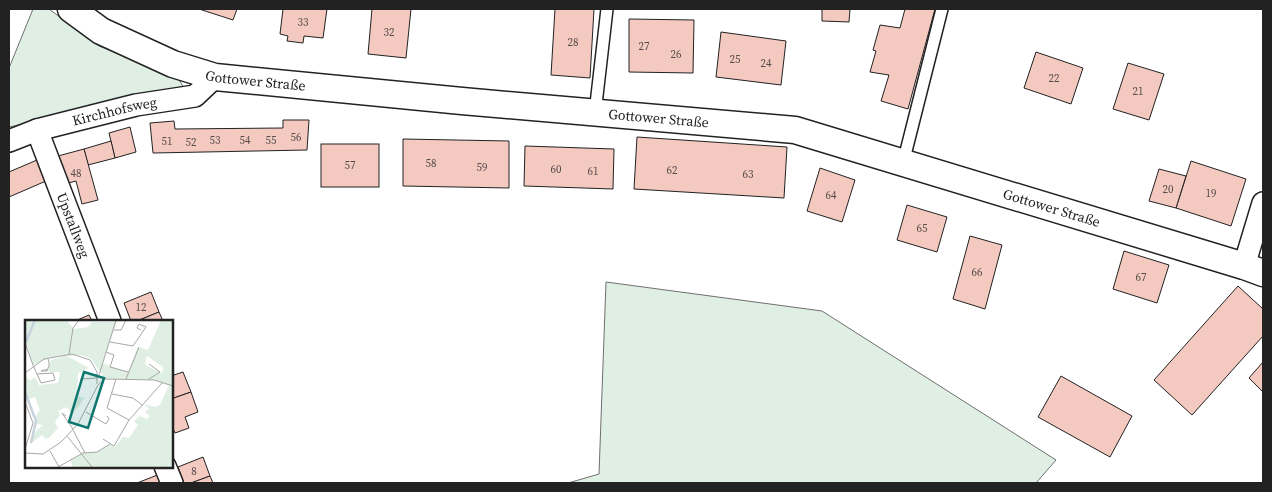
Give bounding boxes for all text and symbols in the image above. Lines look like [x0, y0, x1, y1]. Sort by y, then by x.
house number: 33 [298, 15, 309, 30]
house number: 32 [384, 25, 395, 40]
house number: 28 [568, 35, 579, 50]
house number: 27 [639, 39, 650, 54]
house number: 26 [671, 47, 682, 62]
house number: 25 [730, 52, 741, 67]
house number: 24 [761, 56, 772, 71]
street label: Gottower Straße [203, 65, 307, 96]
house number: 22 [1049, 71, 1060, 86]
house number: 21 [1133, 84, 1144, 99]
street label: Kirchhofsweg [70, 92, 158, 131]
street label: Gottower Straße [608, 104, 710, 132]
house number: 56 [291, 130, 302, 145]
house number: 53 [210, 133, 221, 148]
house number: 54 [240, 133, 251, 148]
house number: 55 [266, 133, 277, 148]
house number: 51 [162, 134, 173, 149]
house number: 52 [186, 135, 197, 150]
house number: 58 [426, 156, 437, 171]
house number: 57 [345, 158, 356, 173]
house number: 59 [477, 160, 488, 175]
house number: 60 [551, 162, 562, 177]
house number: 62 [667, 163, 678, 178]
house number: 61 [588, 164, 599, 179]
house number: 48 [71, 166, 82, 181]
house number: 63 [743, 167, 754, 182]
house number: 20 [1163, 182, 1174, 197]
street label: Gottower Straße [1001, 184, 1103, 232]
house number: 19 [1206, 186, 1217, 201]
house number: 64 [826, 188, 837, 203]
street label: Upstallweg [52, 190, 95, 261]
house number: 65 [917, 221, 928, 236]
house number: 66 [972, 265, 983, 280]
house number: 67 [1136, 270, 1147, 285]
house number: 12 [136, 300, 147, 315]
inset map [25, 320, 172, 467]
house number: 8 [191, 464, 197, 479]

